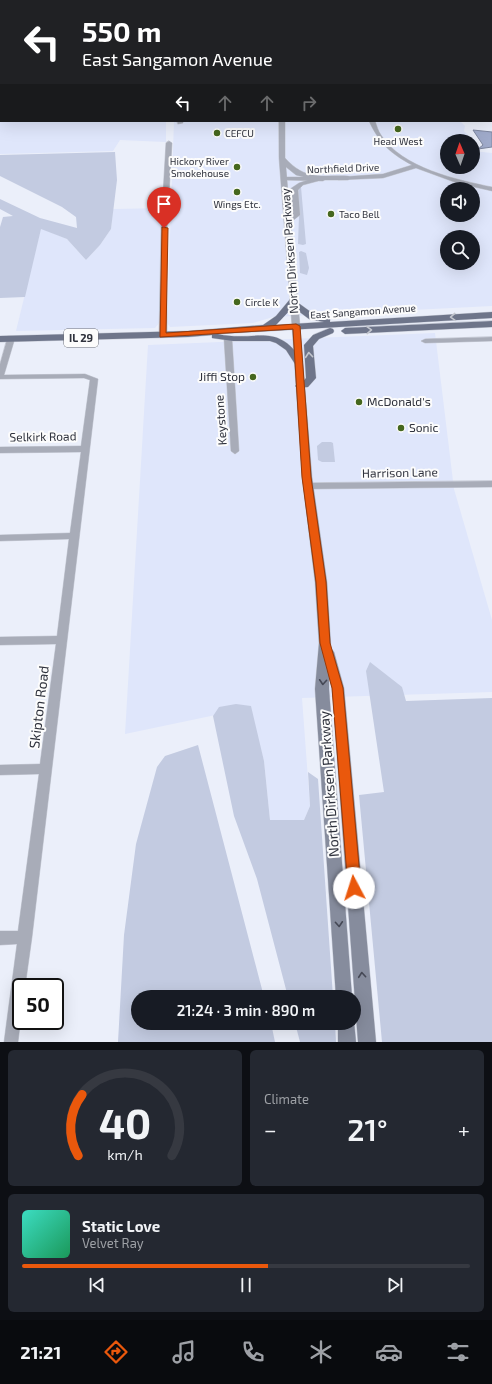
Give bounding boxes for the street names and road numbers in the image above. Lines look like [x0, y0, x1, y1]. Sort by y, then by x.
street label: Northfield Drive [307, 161, 379, 175]
street label: North Dirksen Parkway [278, 187, 300, 314]
street label: East Sangamon Avenue [310, 301, 416, 321]
road number: IL 29 [64, 329, 98, 347]
street label: Keystone [211, 394, 229, 446]
street label: Selkirk Road [9, 428, 77, 444]
street label: Harrison Lane [362, 464, 438, 480]
street label: Skipton Road [25, 665, 52, 749]
street label: North Dirksen Parkway [315, 710, 342, 858]

